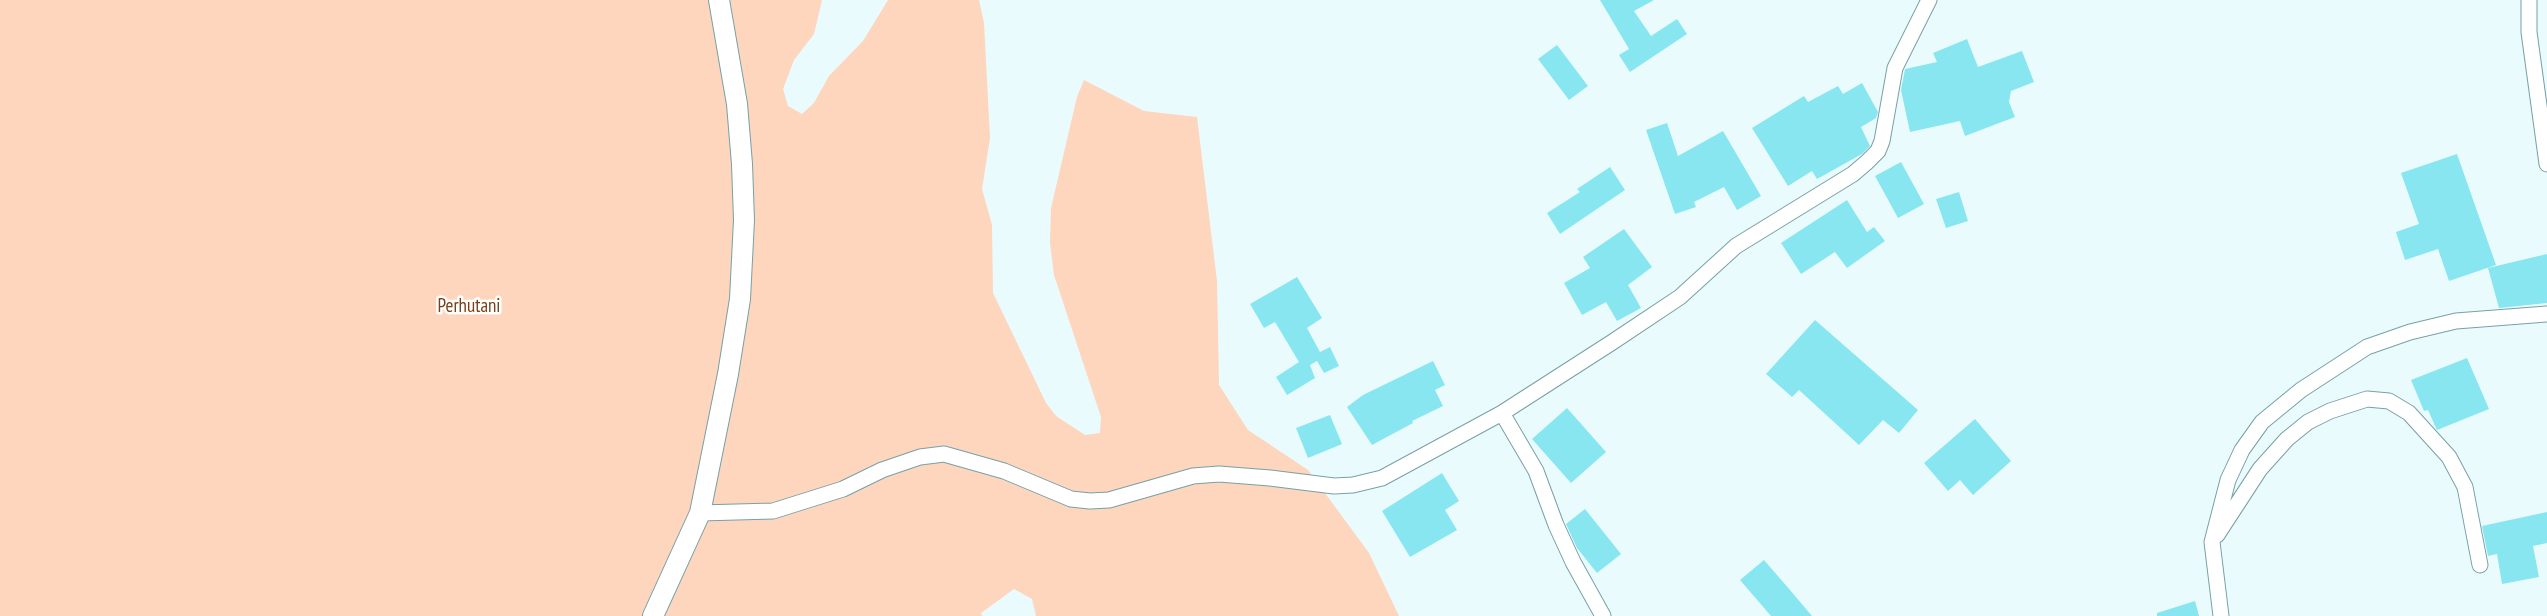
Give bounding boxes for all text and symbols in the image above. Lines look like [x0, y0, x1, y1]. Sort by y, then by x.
park label: Perhutani [438, 296, 500, 318]

